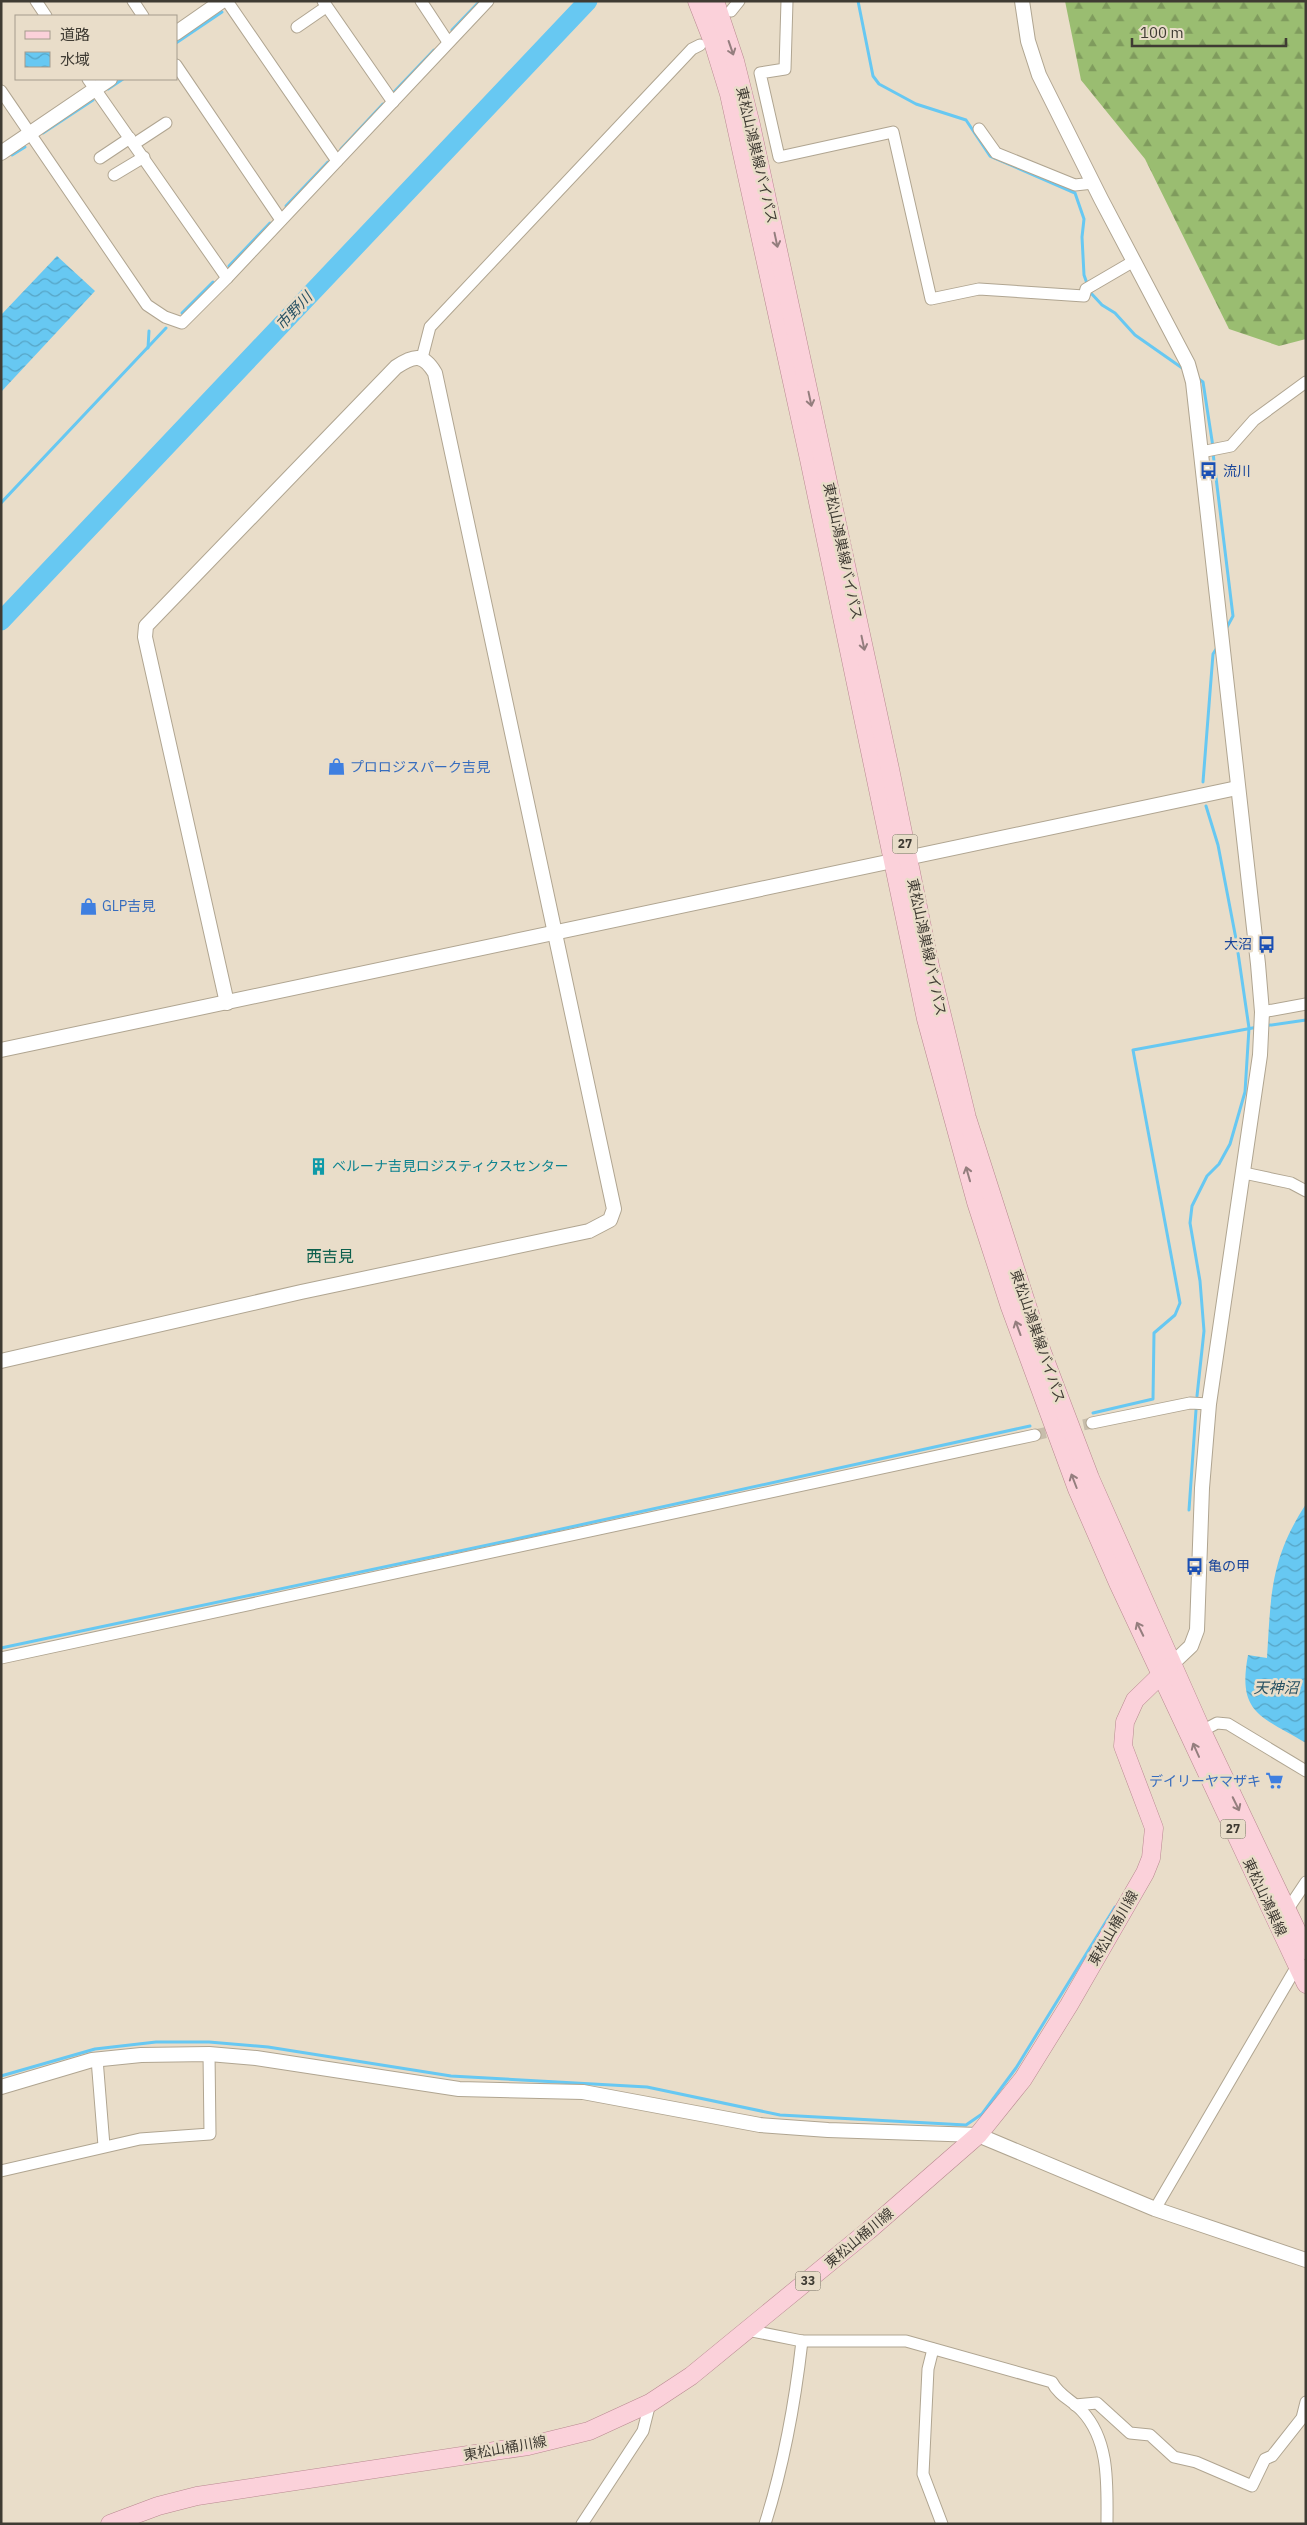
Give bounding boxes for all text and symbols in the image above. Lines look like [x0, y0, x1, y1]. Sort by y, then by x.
legend [15, 15, 178, 80]
scale bar [1132, 15, 1286, 47]
text: 100 m [1140, 23, 1184, 42]
text: 道路 [60, 25, 90, 44]
one-way arrow [726, 40, 736, 56]
text: 水域 [60, 50, 90, 69]
street label: 東松山鴻巣線バイパス [733, 85, 781, 225]
one-way arrow [772, 232, 781, 248]
water label: 市野川 [271, 286, 317, 334]
one-way arrow [806, 390, 816, 406]
bus stop icon: 流川 [1199, 461, 1219, 481]
place label: 流川 [1223, 462, 1251, 480]
street label: 東松山鴻巣線バイパス [820, 481, 866, 621]
one-way arrow [859, 635, 868, 651]
shop icon: プロロジスパーク吉見 [326, 757, 346, 777]
place label: プロロジスパーク吉見 [350, 758, 490, 776]
road number: 27 [892, 834, 918, 854]
street label: 東松山鴻巣線バイパス [904, 877, 950, 1017]
shop icon: GLP吉見 [78, 896, 98, 916]
place label: GLP吉見 [102, 897, 155, 915]
bus stop icon: 大沼 [1256, 934, 1276, 954]
place label: 大沼 [1224, 935, 1252, 953]
building icon: ベルーナ吉見ロジスティクスセンター [308, 1156, 328, 1176]
place label: ベルーナ吉見ロジスティクスセンター [332, 1157, 569, 1175]
one-way arrow [962, 1166, 972, 1182]
district label: 西吉見 [306, 1246, 354, 1266]
street label: 東松山鴻巣線バイパス [1007, 1267, 1069, 1405]
one-way arrow [1013, 1321, 1022, 1337]
one-way arrow [1069, 1474, 1079, 1489]
bus stop icon: 亀の甲 [1184, 1556, 1204, 1576]
place label: 亀の甲 [1208, 1557, 1250, 1575]
one-way arrow [1135, 1622, 1145, 1637]
water label: 天神沼 [1253, 1678, 1300, 1697]
one-way arrow [1191, 1743, 1201, 1758]
supermarket icon: デイリーヤマザキ [1265, 1771, 1285, 1791]
place label: デイリーヤマザキ [1149, 1772, 1261, 1790]
one-way arrow [1232, 1796, 1242, 1811]
road number: 27 [1220, 1820, 1246, 1838]
street label: 東松山鴻巣線 [1239, 1855, 1291, 1939]
street label: 東松山桶川線 [1084, 1887, 1142, 1969]
street label: 東松山桶川線 [821, 2204, 897, 2272]
road number: 33 [796, 2272, 820, 2290]
street label: 東松山桶川線 [462, 2432, 548, 2464]

